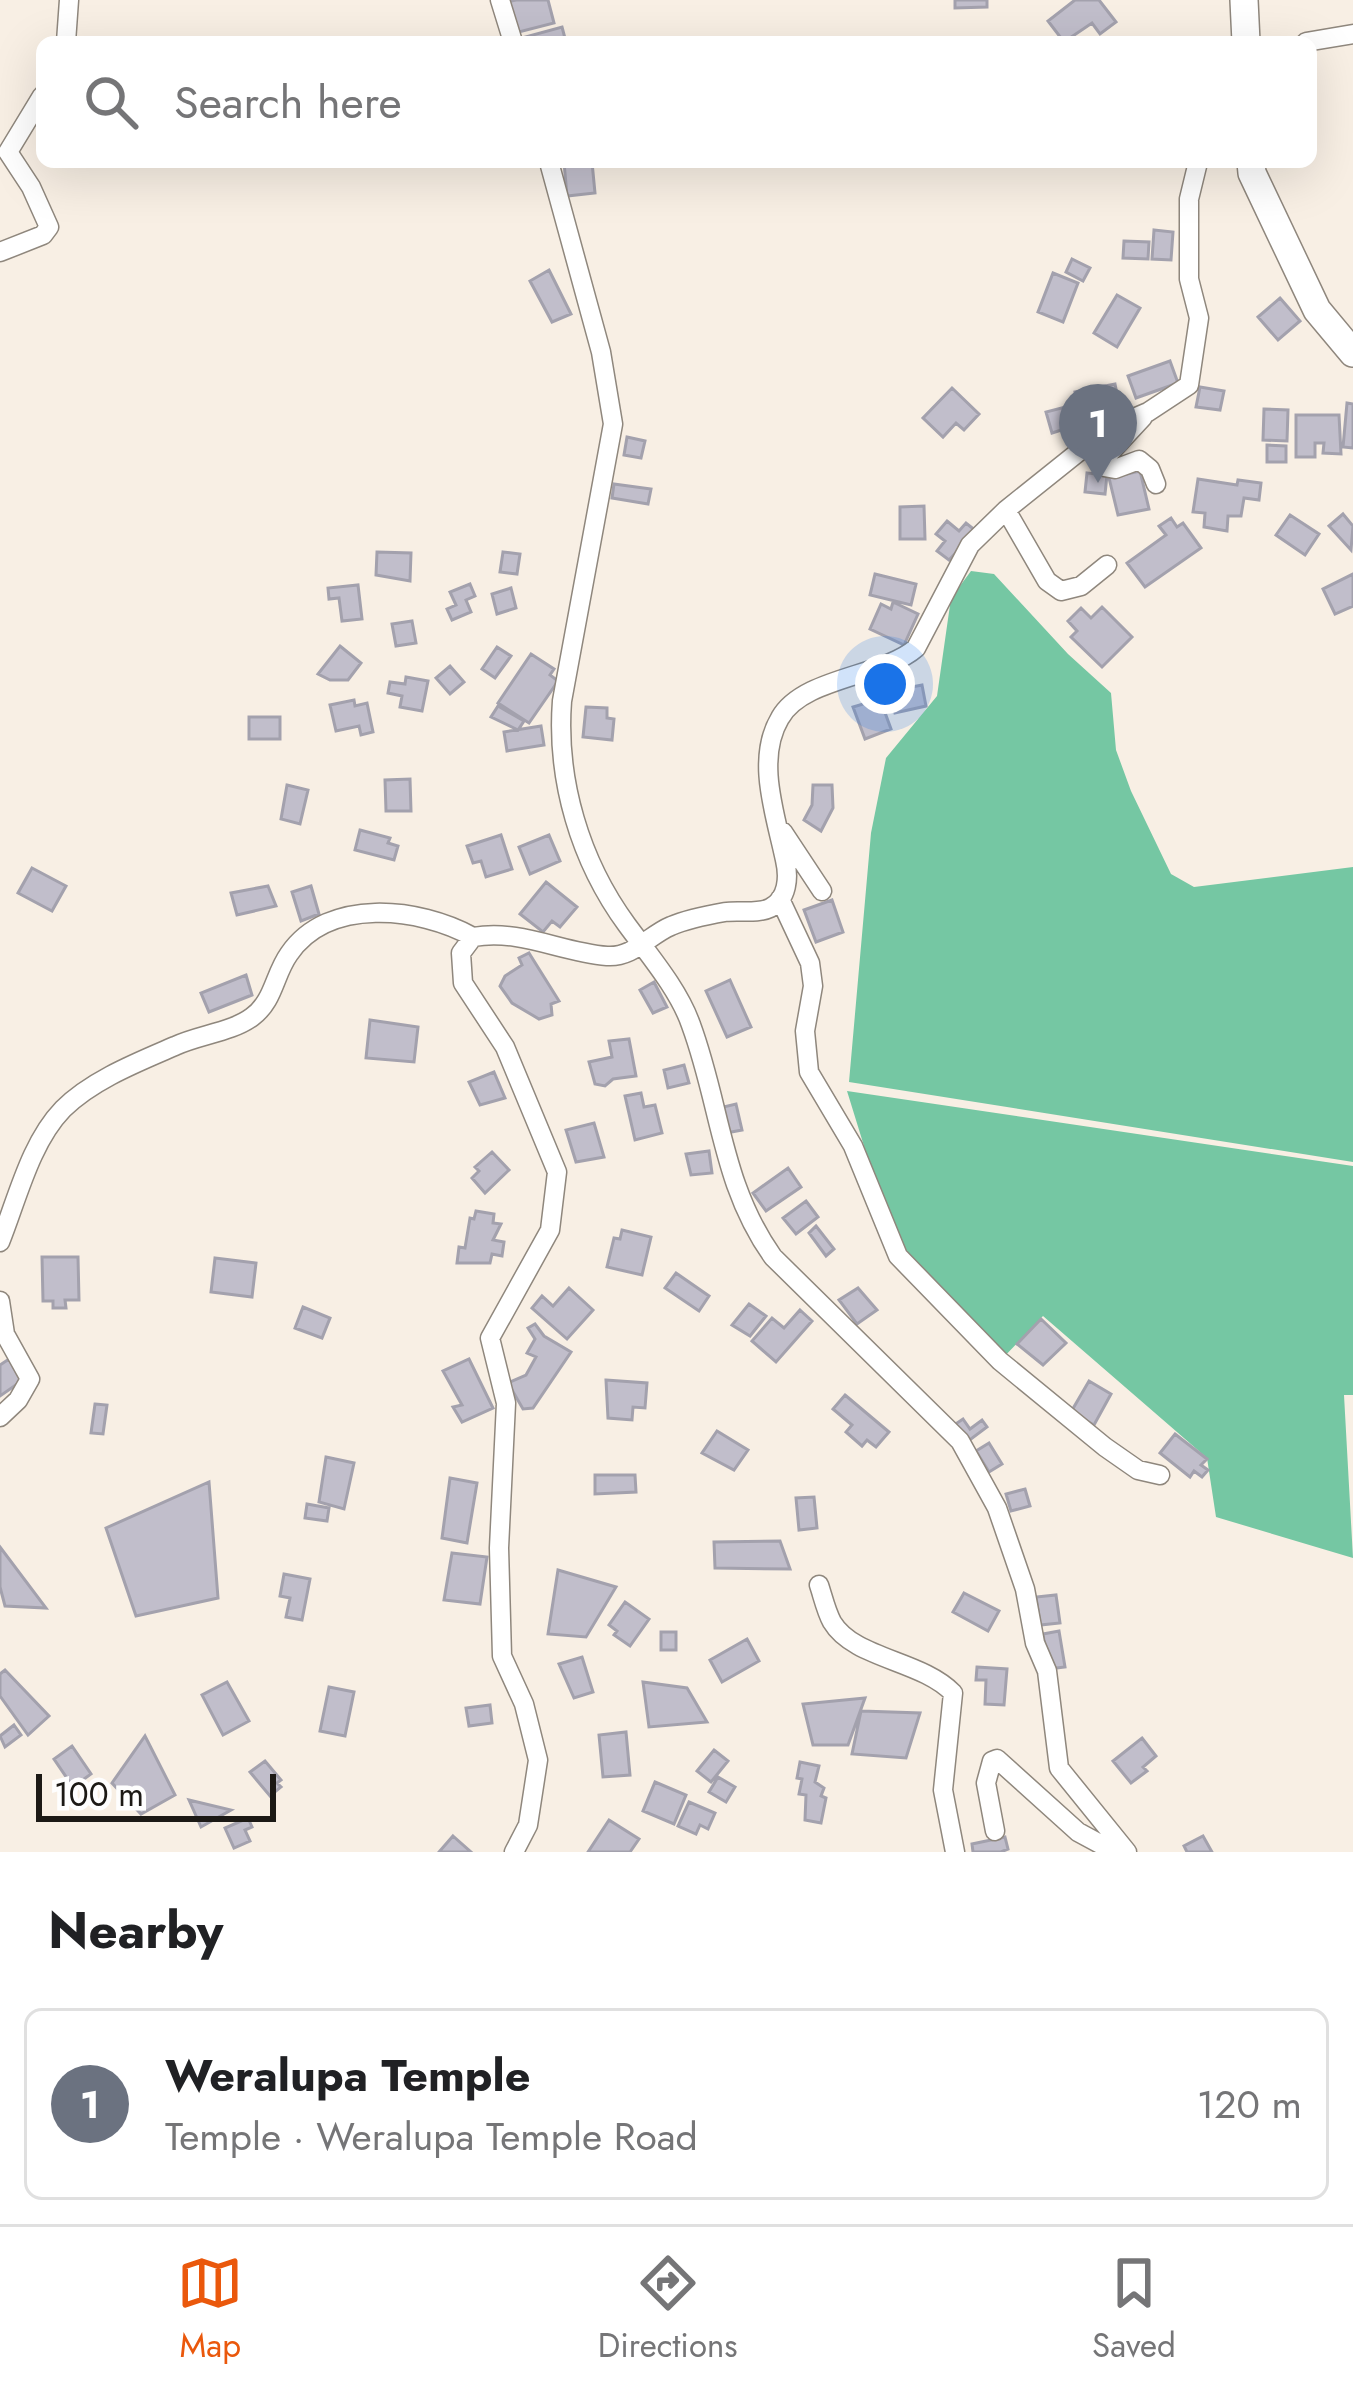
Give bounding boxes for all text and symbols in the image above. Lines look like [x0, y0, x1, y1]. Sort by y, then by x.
search box [36, 36, 1317, 168]
icon: search [78, 69, 144, 135]
text: Search here [174, 70, 402, 135]
pin: 1 [1059, 384, 1137, 483]
your location [855, 654, 915, 714]
scale bar [36, 1768, 276, 1821]
text: 100 m [54, 1771, 144, 1818]
text: Nearby [48, 1893, 223, 1967]
text: Weralupa Temple [165, 2043, 531, 2108]
text: 1 [80, 2076, 100, 2133]
text: 120 m [1197, 2076, 1302, 2133]
text: Temple · Weralupa Temple Road [165, 2108, 698, 2165]
tab: Map [177, 2250, 243, 2369]
tab: Directions [598, 2250, 738, 2369]
tab: Saved [1092, 2250, 1176, 2369]

